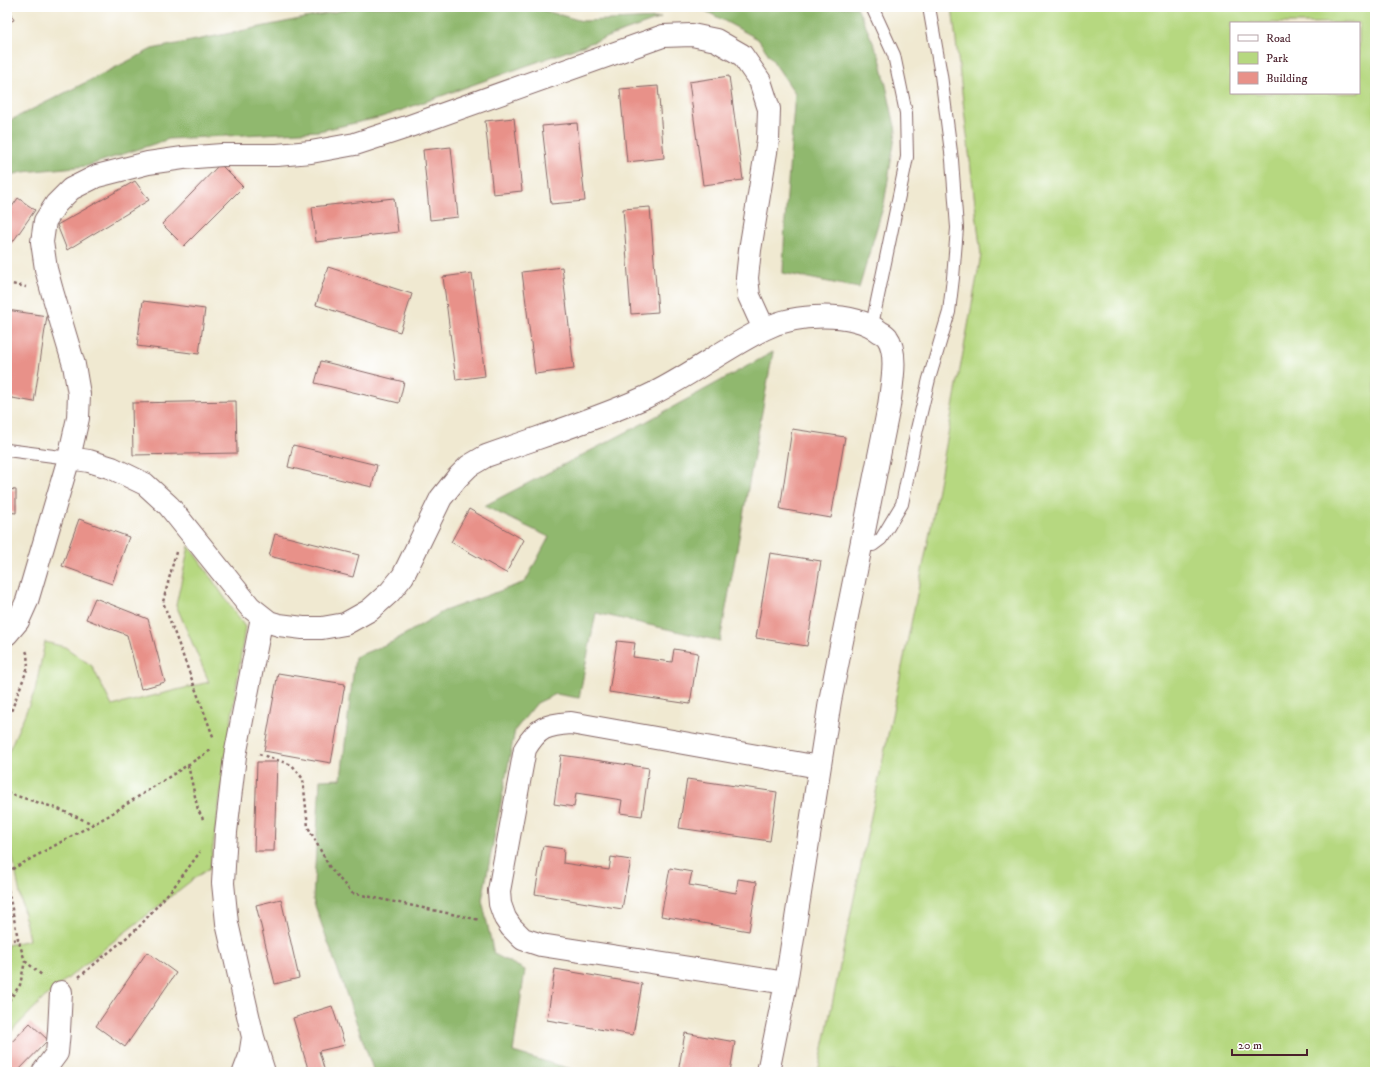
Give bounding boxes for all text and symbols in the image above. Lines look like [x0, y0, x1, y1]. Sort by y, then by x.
legend [1230, 22, 1360, 94]
text: Road [1266, 31, 1291, 46]
text: Park [1266, 51, 1288, 66]
text: Building [1266, 71, 1307, 86]
scale bar [1232, 1031, 1307, 1057]
text: 20 m [1238, 1038, 1262, 1053]

